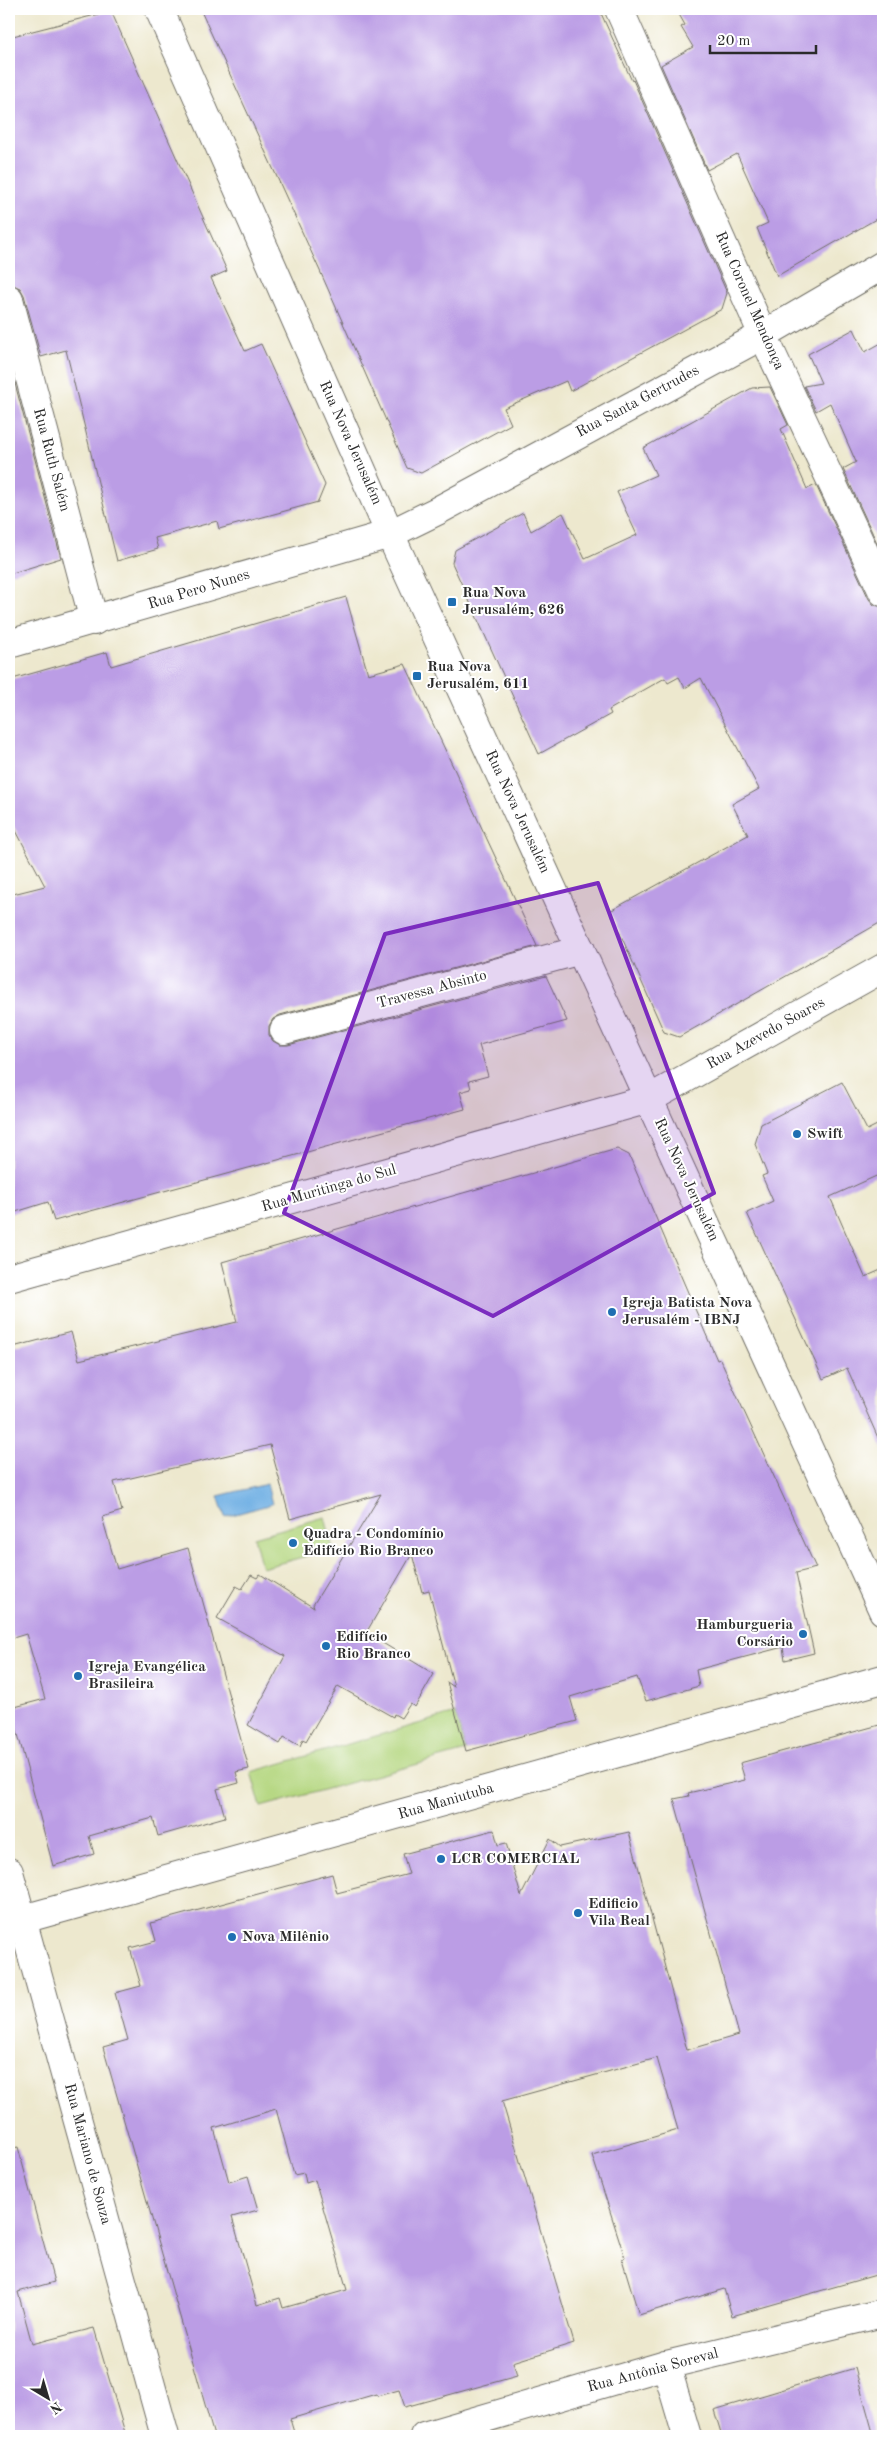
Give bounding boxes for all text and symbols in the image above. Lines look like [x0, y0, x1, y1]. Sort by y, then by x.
scale bar [710, 22, 816, 54]
text: 20 m [717, 34, 751, 49]
street label: Rua Coronel Mendonça [712, 230, 787, 373]
street label: Rua Santa Gertrudes [574, 363, 702, 441]
street label: Rua Nova Jerusalém [316, 379, 384, 507]
street label: Rua Ruth Salém [30, 407, 72, 513]
street label: Rua Pero Nunes [146, 567, 252, 613]
place label: Rua Nova Jerusalém, 626 [462, 586, 565, 618]
marker: Rua Nova Jerusalém, 626 [446, 596, 458, 608]
place label: Rua Nova Jerusalém, 611 [427, 660, 529, 692]
marker: Rua Nova Jerusalém, 611 [411, 670, 423, 682]
street label: Rua Nova Jerusalém [482, 748, 552, 876]
street label: Travessa Absinto [375, 968, 489, 1012]
street label: Rua Azevedo Soares [704, 995, 828, 1073]
street label: Rua Nova Jerusalém [651, 1116, 721, 1244]
place label: Swift [807, 1127, 844, 1142]
marker: Swift [791, 1128, 803, 1140]
street label: Rua Muritinga do Sul [260, 1163, 398, 1215]
place label: Igreja Batista Nova Jerusalém - IBNJ [622, 1296, 752, 1328]
marker: Igreja Batista Nova Jerusalém - IBNJ [606, 1306, 618, 1318]
place label: Quadra - Condomínio Edifício Rio Branco [303, 1527, 444, 1559]
marker: Quadra - Condomínio Edifício Rio Branco [287, 1537, 299, 1549]
place label: Hamburgueria Corsário [696, 1618, 793, 1650]
marker: Hamburgueria Corsário [797, 1628, 809, 1640]
place label: Edifício Rio Branco [336, 1630, 411, 1662]
marker: Edifício Rio Branco [320, 1640, 332, 1652]
place label: Igreja Evangélica Brasileira [88, 1660, 206, 1692]
marker: Igreja Evangélica Brasileira [72, 1670, 84, 1682]
street label: Rua Maniutuba [396, 1781, 496, 1823]
place label: LCR COMERCIAL [451, 1852, 579, 1867]
marker: LCR COMERCIAL [435, 1853, 447, 1865]
place label: Edificio Vila Real [588, 1897, 650, 1929]
marker: Edificio Vila Real [572, 1907, 584, 1919]
place label: Nova Milênio [242, 1930, 329, 1945]
marker: Nova Milênio [226, 1931, 238, 1943]
street label: Rua Mariano de Souza [61, 2082, 113, 2227]
street label: Rua Antônia Soreval [586, 2346, 720, 2396]
north arrow [22, 2372, 72, 2422]
text: N [47, 2399, 64, 2416]

